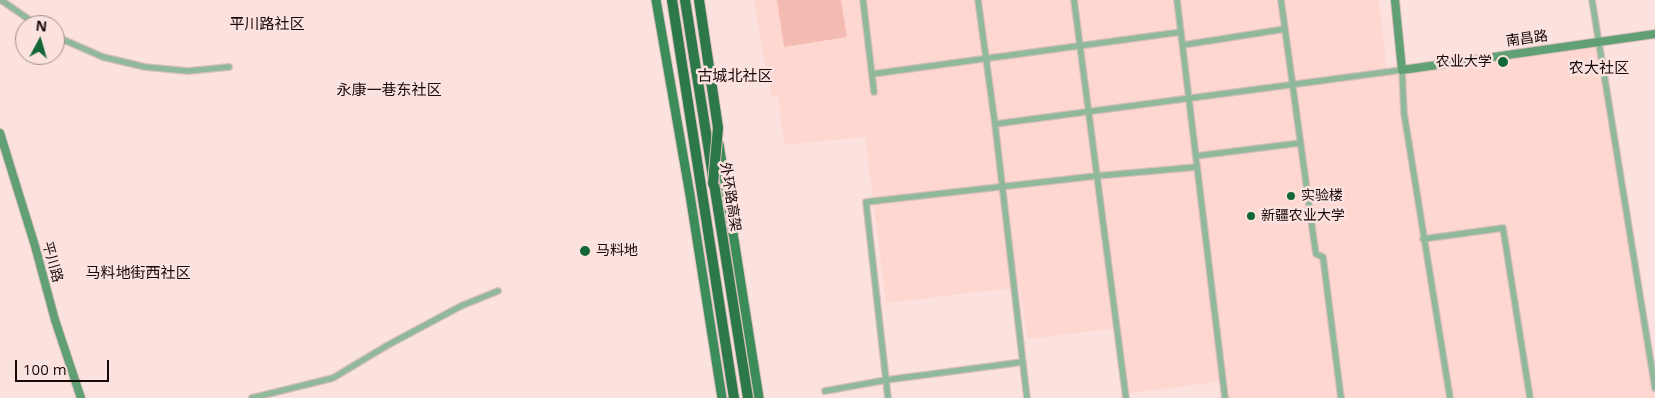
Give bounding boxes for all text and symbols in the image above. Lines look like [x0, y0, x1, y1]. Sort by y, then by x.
north arrow [15, 15, 65, 65]
text: N [35, 16, 48, 36]
district label: 平川路社区 [230, 16, 304, 34]
street label: 南昌路 [1505, 28, 1549, 50]
place label: 农业大学 [1436, 54, 1492, 70]
marker: 农业大学 [1496, 55, 1510, 69]
district label: 农大社区 [1569, 60, 1629, 78]
district label: 古城北社区 [698, 68, 772, 86]
district label: 永康一巷东社区 [337, 82, 441, 100]
street label: 外环路高架 [716, 161, 744, 233]
place label: 实验楼 [1301, 188, 1343, 204]
marker: 实验楼 [1285, 190, 1297, 202]
place label: 新疆农业大学 [1261, 208, 1345, 224]
marker: 新疆农业大学 [1245, 210, 1257, 222]
street label: 平川路 [38, 239, 66, 285]
place label: 马料地 [596, 243, 638, 259]
marker: 马料地 [578, 244, 592, 258]
district label: 马料地街西社区 [86, 265, 190, 283]
scale bar [18, 350, 111, 382]
text: 100 m [23, 359, 67, 379]

